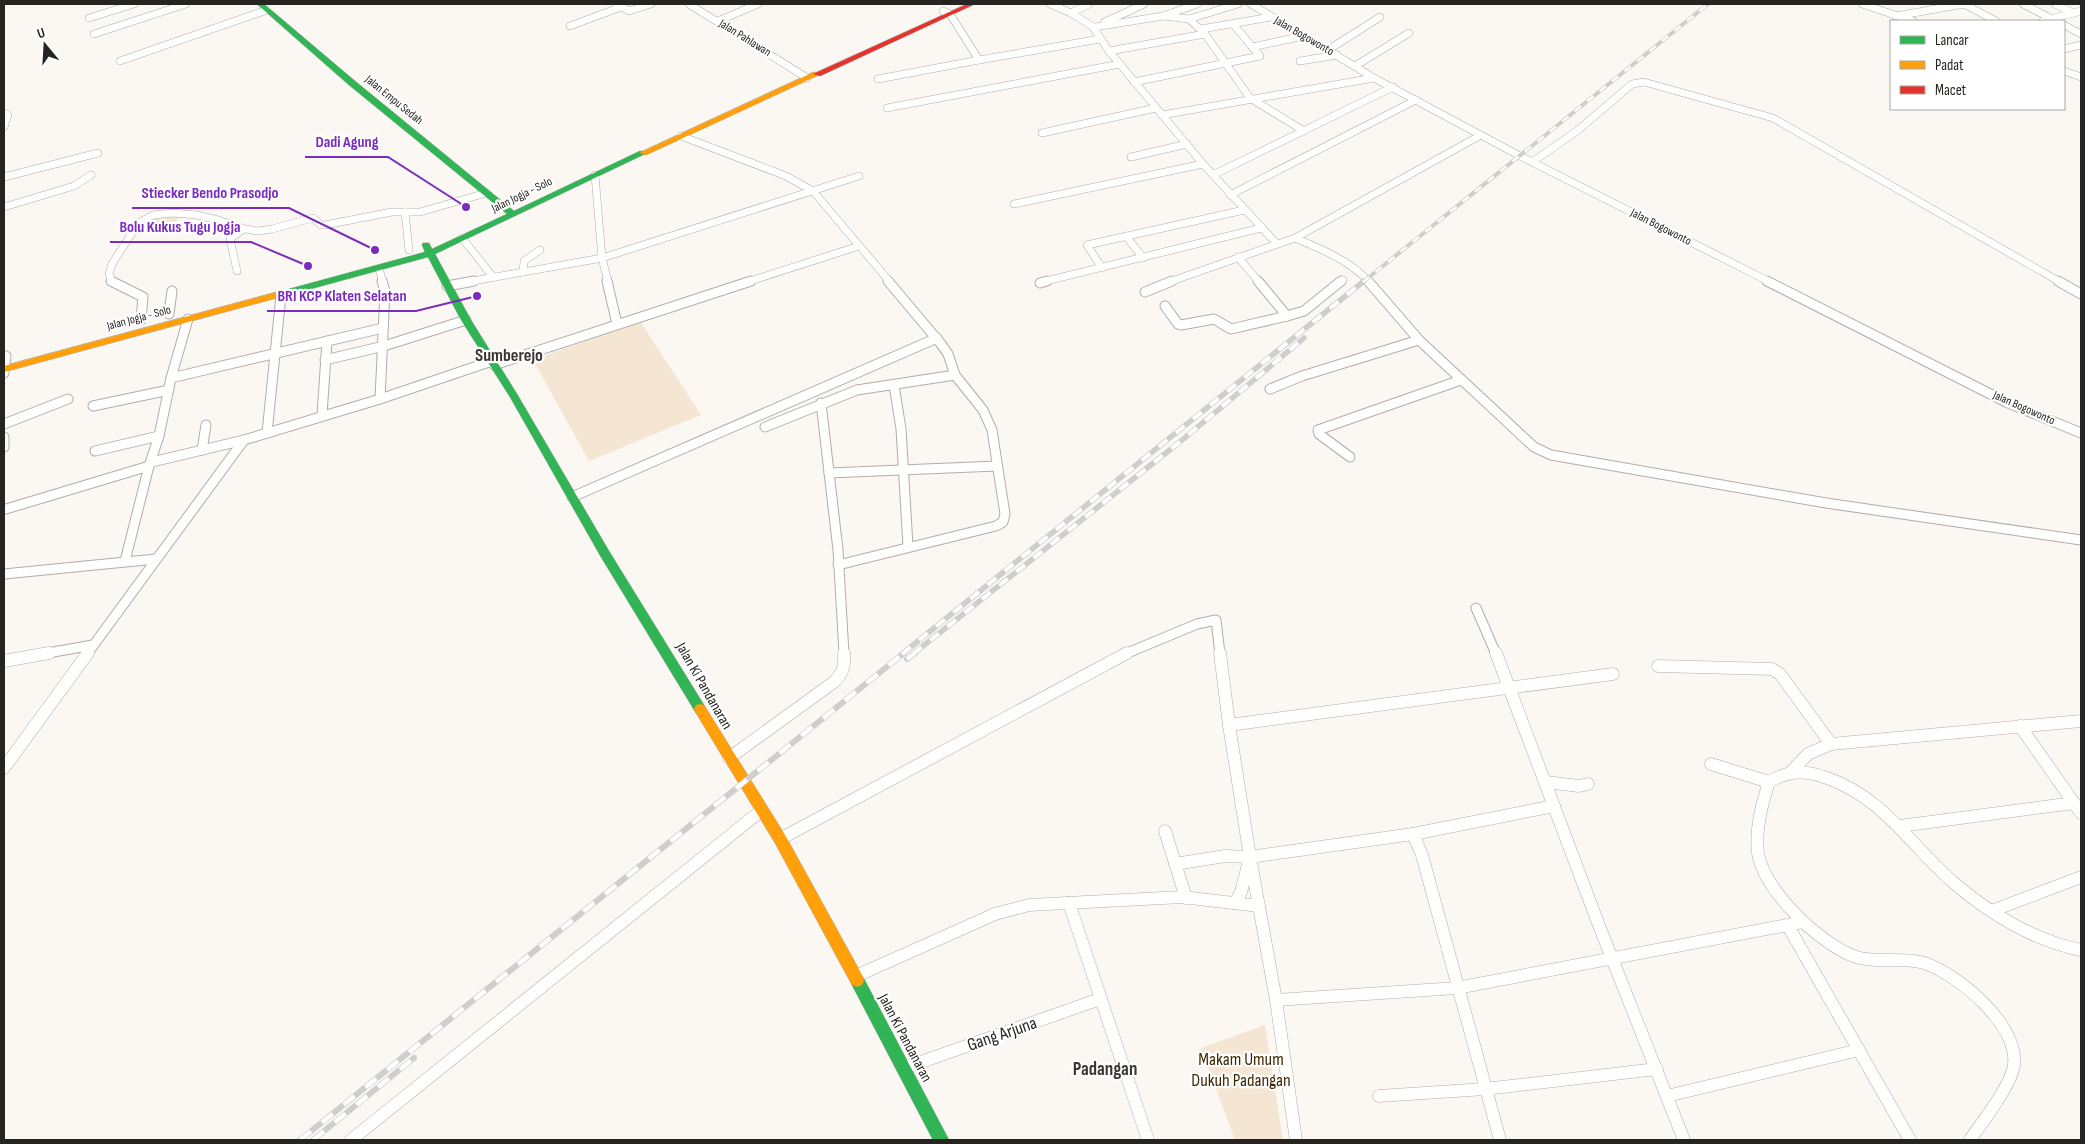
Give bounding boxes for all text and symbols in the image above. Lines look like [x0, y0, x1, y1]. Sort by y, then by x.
street label: Jalan Bogowonto [1271, 12, 1336, 59]
street label: Jalan Pahlawan [715, 16, 774, 60]
north arrow [20, 20, 70, 70]
legend [1890, 20, 2065, 110]
text: U [35, 24, 47, 42]
text: Lancar [1935, 31, 1969, 50]
text: Padat [1935, 56, 1964, 75]
street label: Jalan Empu Sedah [361, 71, 426, 128]
text: Macet [1935, 81, 1967, 100]
callout: Dadi Agung [305, 126, 388, 157]
text: Dadi Agung [316, 133, 379, 152]
street label: Jalan Jogja - Solo [488, 174, 555, 217]
callout: Stiecker Bendo Prasodjo [132, 177, 289, 208]
text: Stiecker Bendo Prasodjo [142, 184, 278, 203]
street label: Jalan Bogowonto [1627, 205, 1694, 249]
callout: Bolu Kukus Tugu Jogja [110, 211, 251, 242]
text: Bolu Kukus Tugu Jogja [119, 218, 241, 237]
callout: BRI KCP Klaten Selatan [267, 280, 416, 311]
text: BRI KCP Klaten Selatan [277, 287, 407, 306]
street label: Jalan Jogja - Solo [104, 302, 173, 334]
district label: Sumberejo [475, 345, 543, 366]
street label: Jalan Bogowonto [1990, 387, 2057, 428]
street label: Jalan Ki Pandanaran [671, 638, 736, 733]
street label: Jalan Ki Pandanaran [873, 990, 936, 1085]
street label: Gang Arjuna [964, 1012, 1040, 1056]
park label: Makam Umum Dukuh Padangan [1191, 1049, 1291, 1091]
district label: Padangan [1073, 1058, 1137, 1081]

